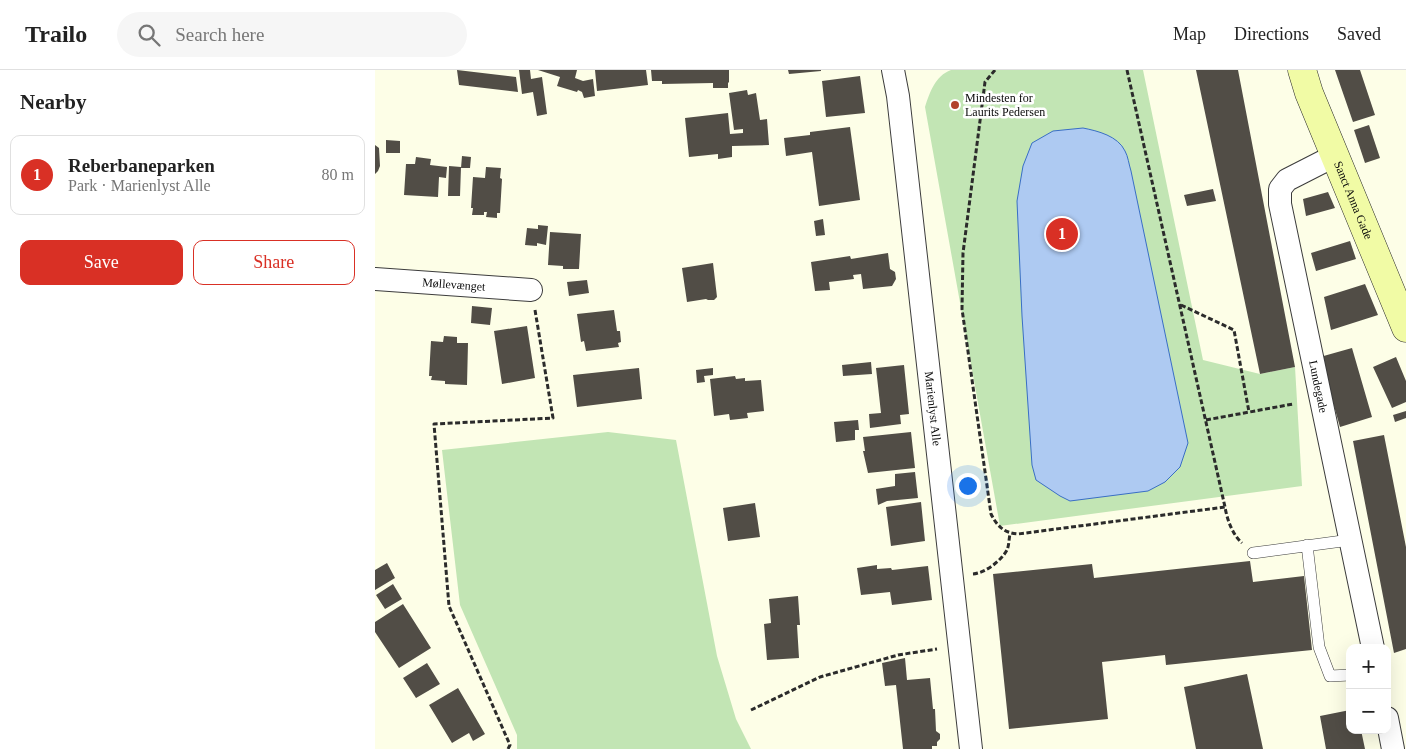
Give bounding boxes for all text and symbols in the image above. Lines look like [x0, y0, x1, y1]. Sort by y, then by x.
search box [117, 12, 467, 57]
text: Trailo [25, 21, 87, 47]
icon: search [135, 21, 163, 49]
text: Search here [175, 24, 264, 45]
text: Map [1173, 24, 1206, 44]
text: Directions [1234, 24, 1309, 44]
text: Saved [1337, 24, 1381, 44]
text: Nearby [20, 90, 87, 114]
place label: Mindesten for Laurits Pedersen [965, 91, 1045, 119]
marker: Mindesten for Laurits Pedersen [949, 99, 961, 111]
text: Reberbaneparken [68, 155, 215, 176]
street label: Sanct Anna Gade [1331, 159, 1376, 241]
text: 1 [33, 166, 41, 183]
text: 80 m [322, 166, 354, 183]
text: Park · Marienlyst Alle [68, 177, 211, 194]
pin: 1 [1046, 215, 1078, 253]
button: Save [20, 240, 183, 285]
button: Share [193, 240, 355, 285]
street label: Møllevænget [422, 275, 487, 294]
street label: Lundegade [1306, 359, 1331, 414]
street label: Marienlyst Alle [922, 370, 944, 447]
your location [955, 473, 981, 499]
map controls [1346, 644, 1391, 734]
button: + [1346, 644, 1391, 689]
button: − [1346, 689, 1391, 734]

